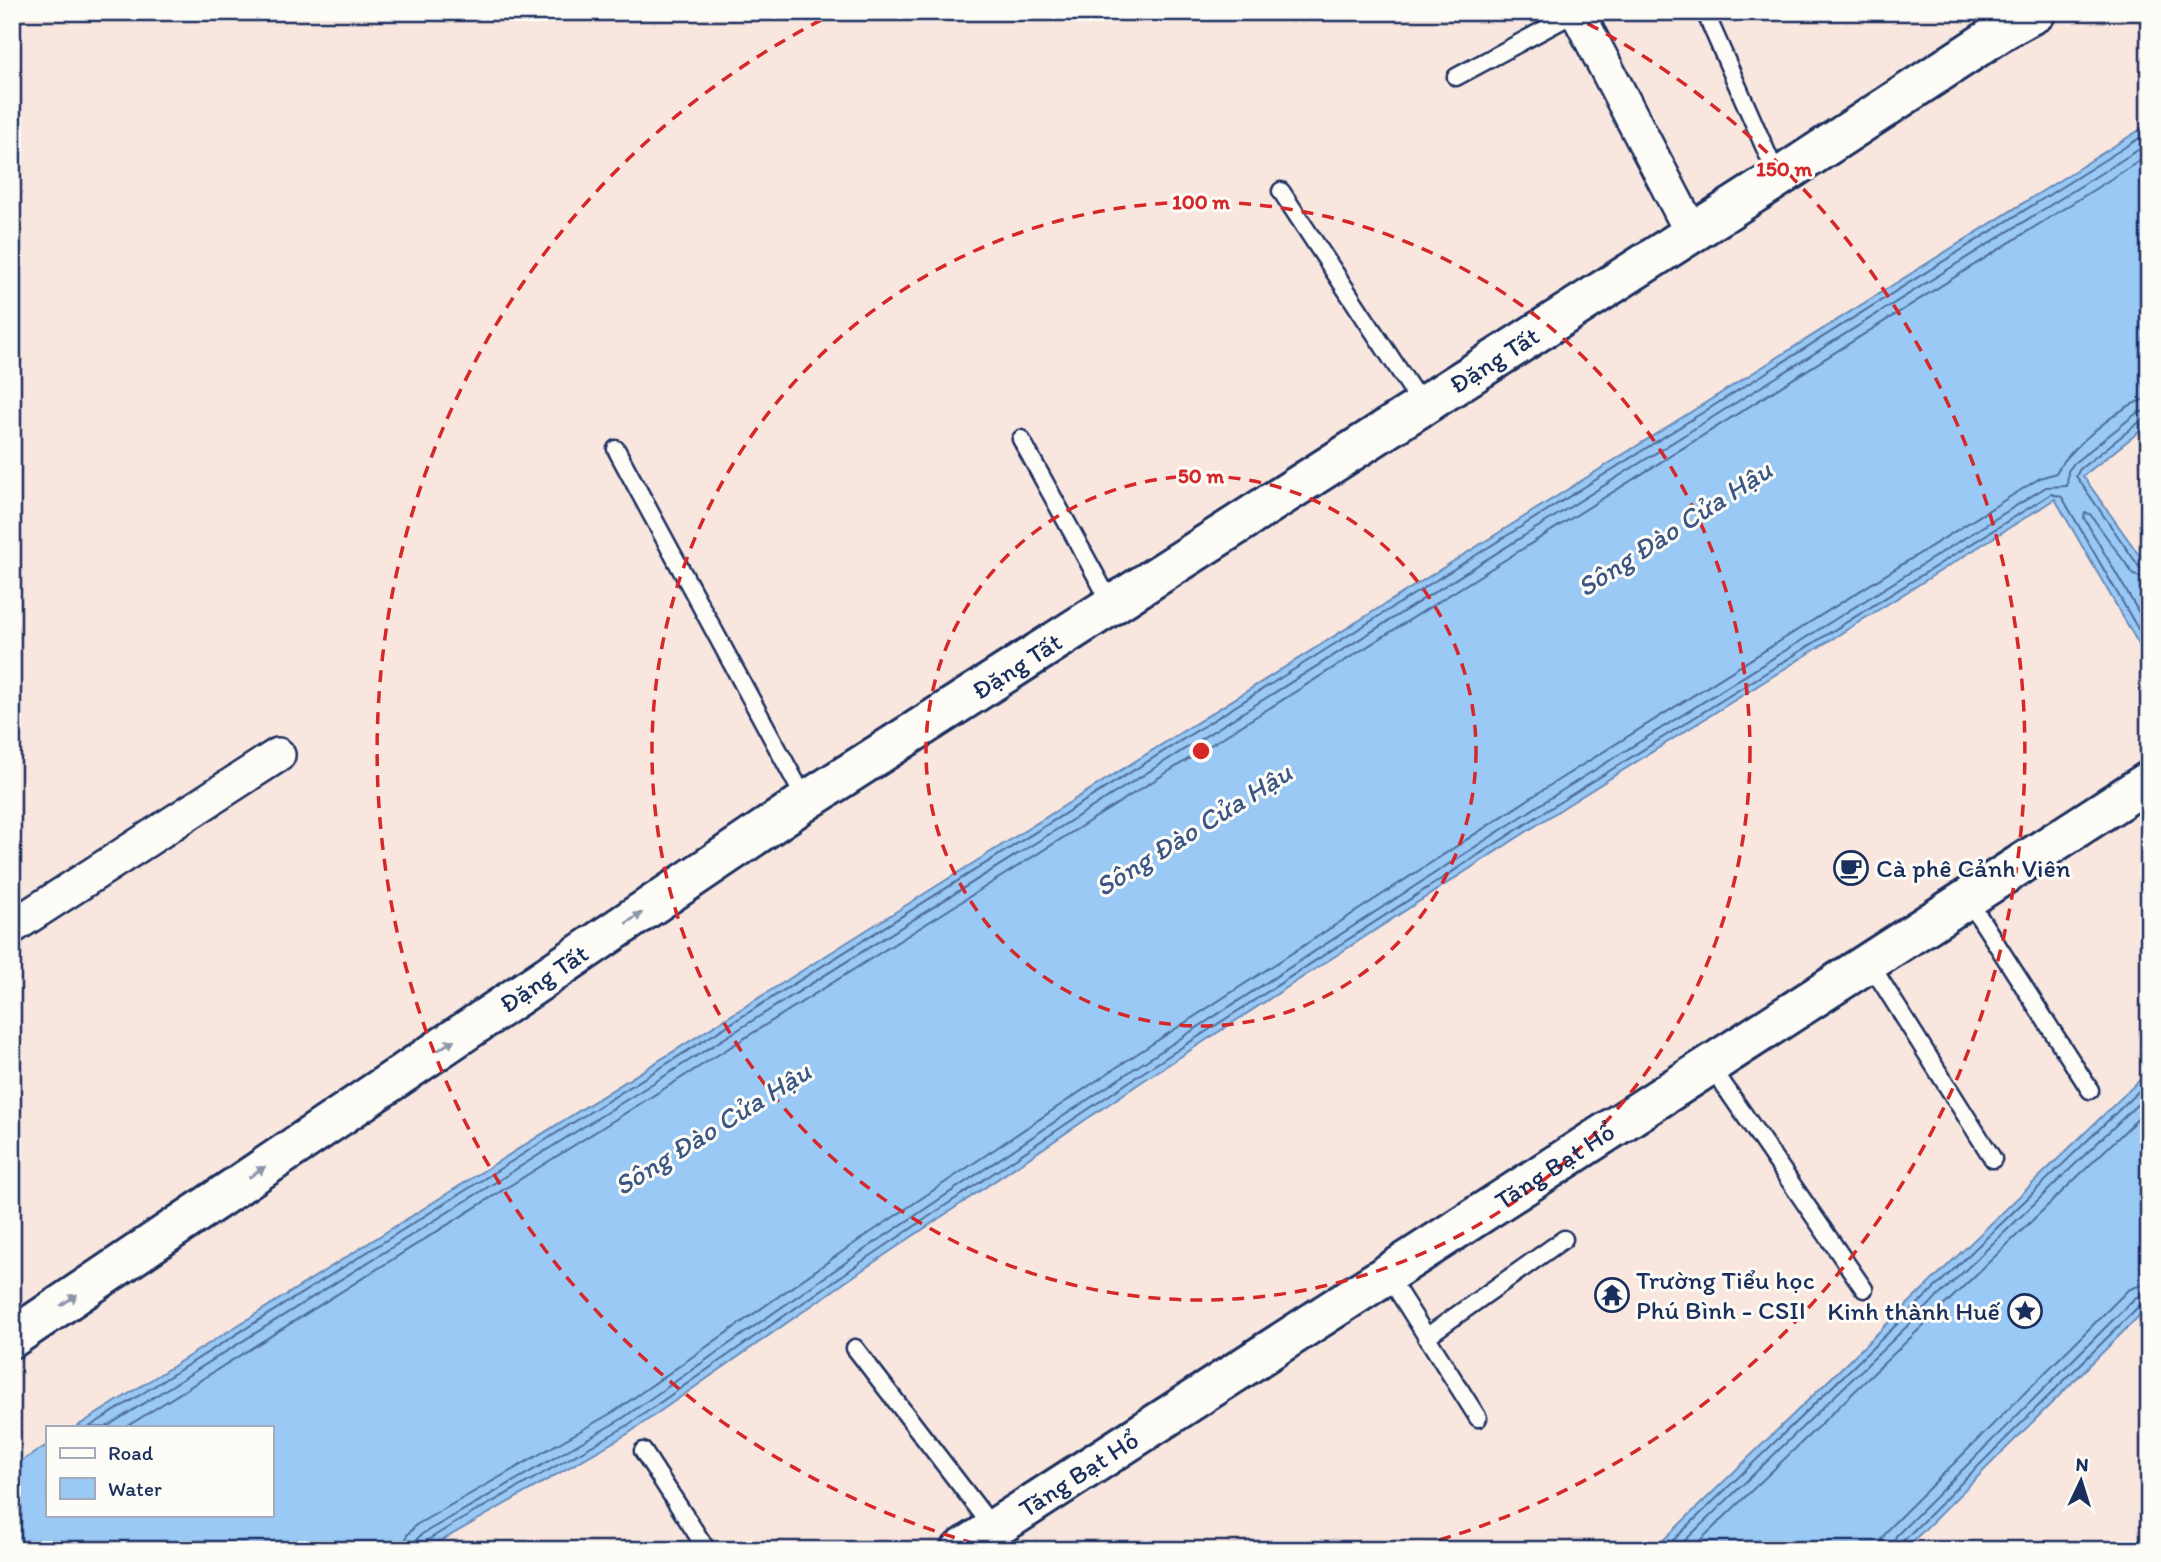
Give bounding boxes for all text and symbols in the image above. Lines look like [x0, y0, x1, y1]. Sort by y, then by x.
text: 150 m [1756, 156, 1812, 181]
text: 100 m [1172, 189, 1230, 214]
street label: Đặng Tất [1443, 319, 1545, 400]
water label: Sông Đào Cửa Hậu [1570, 452, 1778, 604]
text: 50 m [1178, 463, 1225, 488]
street label: Đặng Tất [966, 625, 1068, 706]
centre of rings [1189, 739, 1213, 763]
water label: Sông Đào Cửa Hậu [1088, 755, 1298, 903]
cafe icon: Cà phê Cảnh Viên [1832, 849, 1870, 887]
place label: Cà phê Cảnh Viên [1876, 852, 2071, 884]
one-way arrow [624, 911, 644, 924]
street label: Đặng Tất [493, 937, 595, 1020]
one-way arrow [437, 1038, 455, 1052]
water label: Sông Đào Cửa Hậu [607, 1054, 817, 1202]
street label: Tăng Bạt Hổ [1489, 1115, 1620, 1216]
one-way arrow [247, 1166, 267, 1179]
place label: Trường Tiểu học Phú Bình - CSII [1636, 1264, 1815, 1326]
temple icon: Trường Tiểu học Phú Bình - CSII [1593, 1276, 1631, 1314]
place icon: Kinh thành Huế [2006, 1292, 2044, 1330]
one-way arrow [60, 1293, 78, 1307]
place label: Kinh thành Huế [1827, 1295, 2001, 1327]
street label: Tăng Bạt Hổ [1013, 1423, 1144, 1524]
legend [46, 1426, 273, 1516]
text: Road [108, 1440, 154, 1465]
north arrow [2046, 1446, 2116, 1516]
text: N [2075, 1453, 2089, 1476]
text: Water [108, 1476, 162, 1501]

